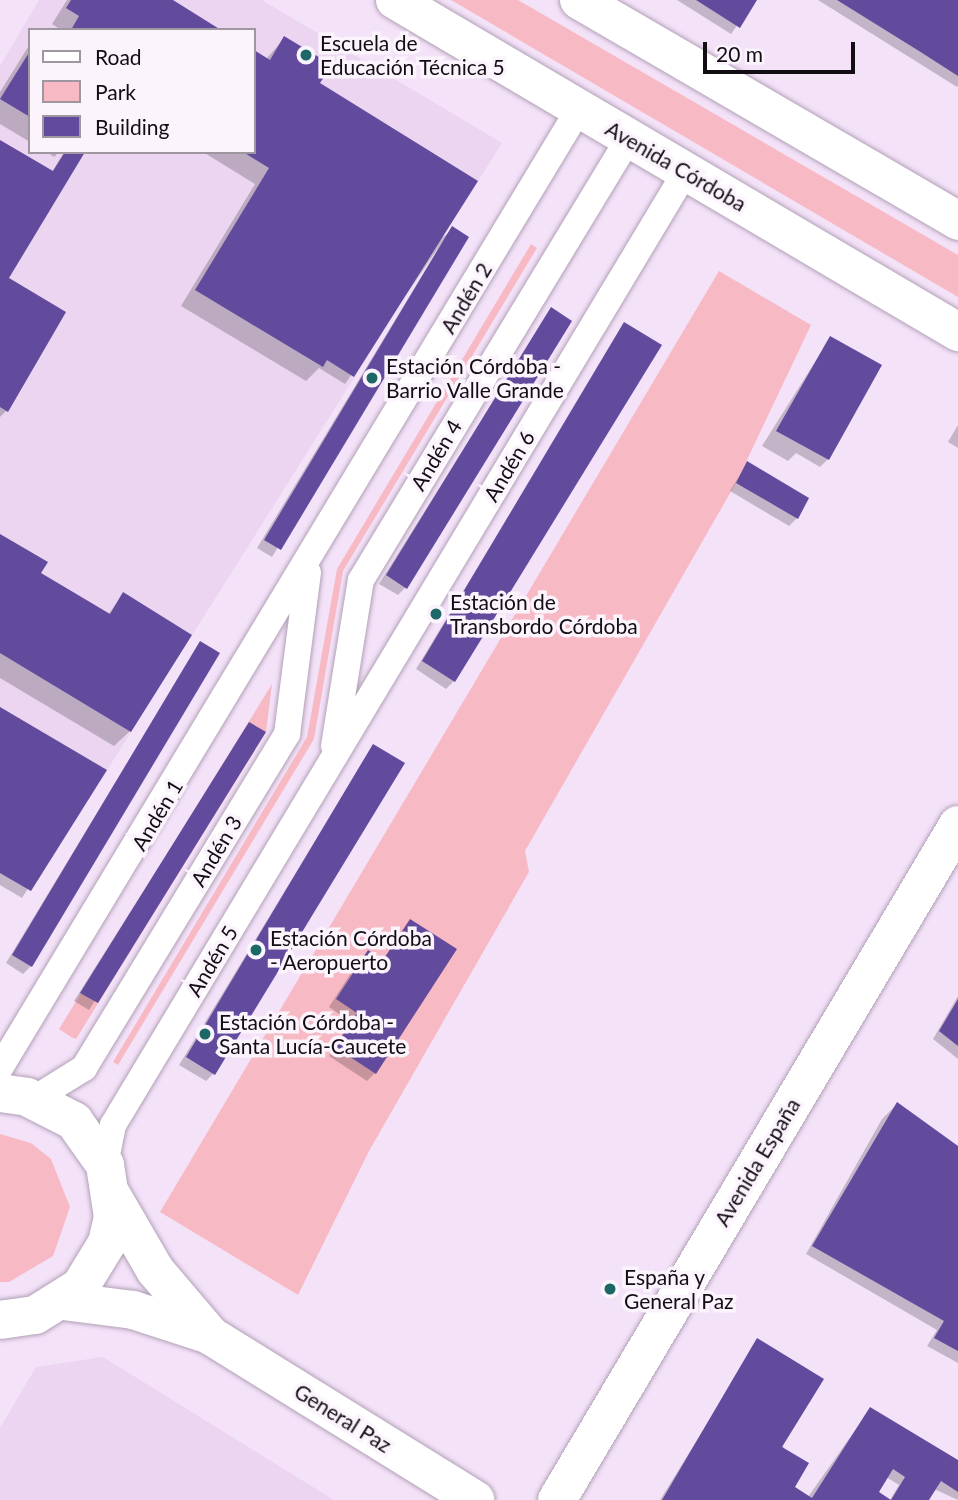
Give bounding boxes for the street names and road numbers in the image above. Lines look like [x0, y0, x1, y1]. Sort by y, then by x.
street label: Avenida Córdoba [601, 116, 751, 216]
street label: Andén 2 [435, 258, 497, 338]
street label: Andén 4 [405, 415, 467, 495]
street label: Andén 6 [478, 426, 540, 506]
street label: Andén 1 [126, 775, 188, 855]
street label: Andén 3 [185, 811, 247, 891]
street label: Andén 5 [181, 921, 243, 1001]
street label: Avenida España [709, 1093, 805, 1231]
street label: General Paz [290, 1378, 396, 1458]

